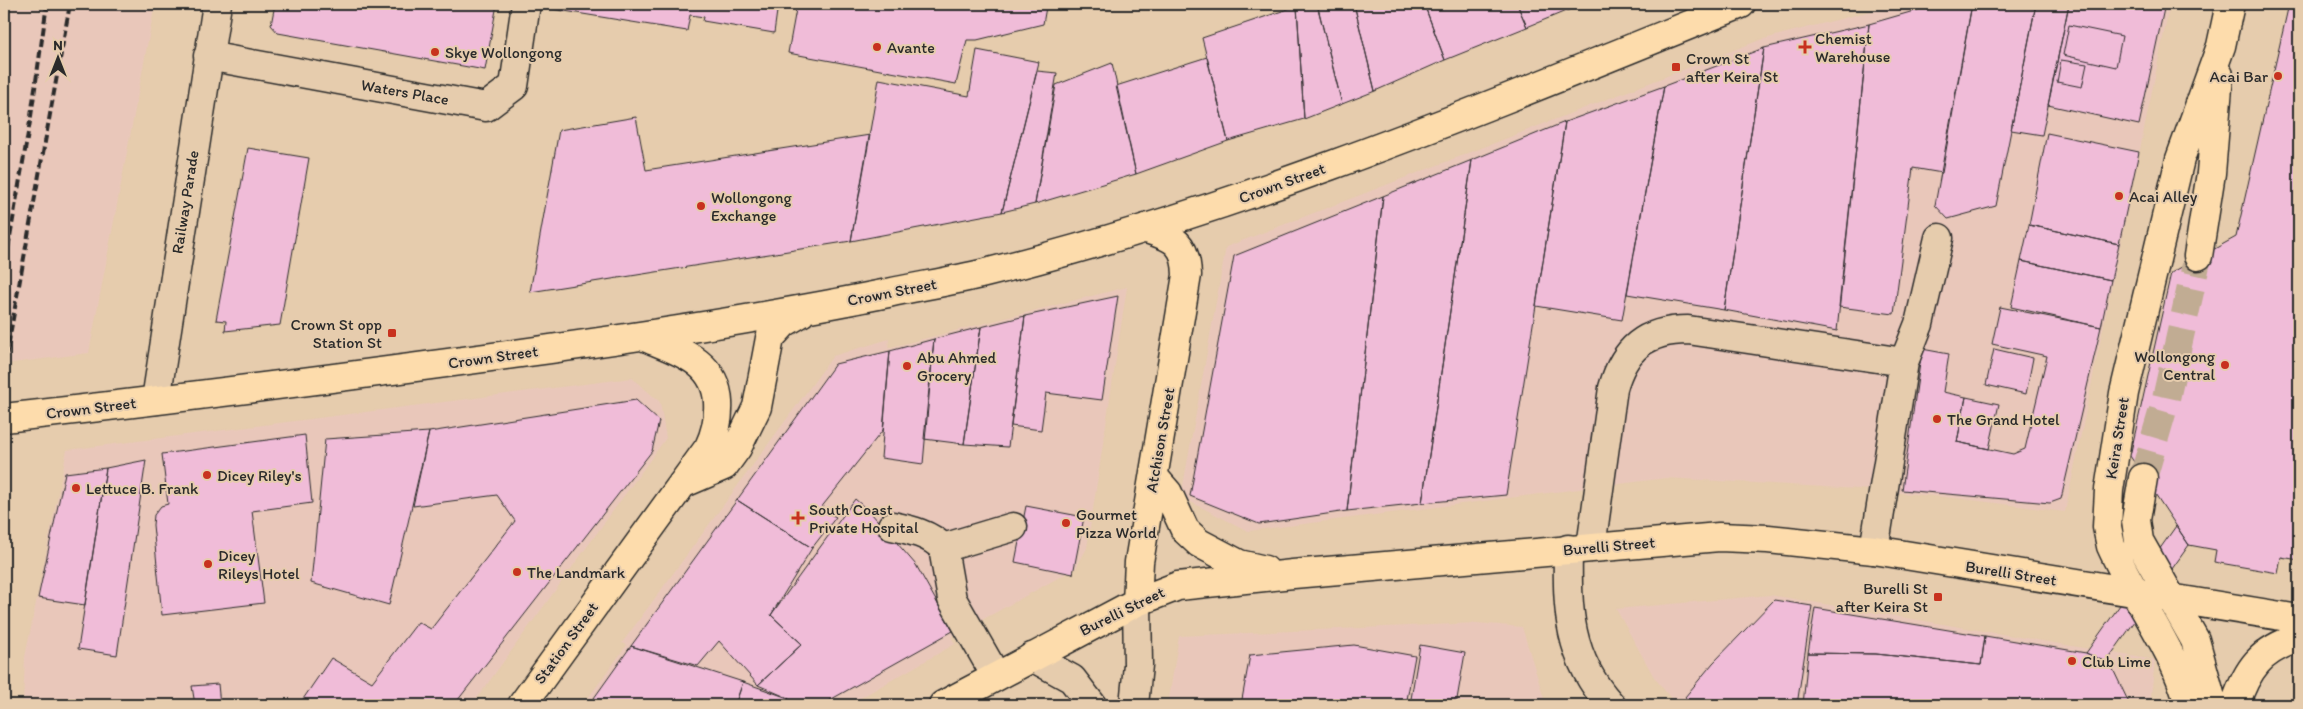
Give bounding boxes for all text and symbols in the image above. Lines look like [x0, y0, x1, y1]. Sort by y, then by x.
place label: Chemist Warehouse [1815, 29, 1890, 66]
north arrow [32, 32, 82, 82]
text: N [53, 37, 63, 54]
place label: Avante [887, 38, 935, 57]
marker: Avante [871, 41, 883, 53]
marker: Chemist Warehouse [1799, 41, 1811, 53]
place label: Skye Wollongong [445, 43, 563, 62]
marker: Skye Wollongong [429, 46, 441, 58]
place label: Crown St after Keira St [1686, 49, 1778, 86]
marker: Crown St after Keira St [1670, 61, 1682, 73]
place label: Acai Bar [2210, 67, 2268, 86]
marker: Acai Bar [2272, 70, 2284, 82]
street label: Waters Place [360, 75, 450, 109]
street label: Railway Parade [167, 149, 203, 255]
street label: Crown Street [1236, 159, 1328, 207]
place label: Acai Alley [2129, 187, 2198, 206]
place label: Wollongong Exchange [711, 188, 792, 225]
marker: Acai Alley [2113, 190, 2125, 202]
marker: Wollongong Exchange [695, 200, 707, 212]
street label: Crown Street [846, 274, 938, 310]
place label: Crown St opp Station St [291, 315, 382, 352]
marker: Crown St opp Station St [386, 327, 398, 339]
street label: Crown Street [447, 341, 539, 373]
place label: Wollongong Central [2134, 347, 2216, 384]
place label: Abu Ahmed Grocery [917, 348, 996, 385]
marker: Wollongong Central [2219, 359, 2231, 371]
marker: Abu Ahmed Grocery [901, 360, 913, 372]
street label: Atchison Street [1141, 386, 1179, 494]
street label: Crown Street [45, 393, 137, 423]
street label: Keira Street [2101, 396, 2133, 480]
place label: The Grand Hotel [1947, 410, 2060, 429]
marker: The Grand Hotel [1931, 413, 1943, 425]
place label: Dicey Riley's [217, 466, 302, 485]
marker: Dicey Riley's [201, 469, 213, 481]
place label: Lettuce B. Frank [86, 479, 199, 498]
marker: Lettuce B. Frank [70, 482, 82, 494]
place label: South Coast Private Hospital [809, 500, 919, 537]
place label: Gourmet Pizza World [1076, 505, 1157, 542]
marker: South Coast Private Hospital [791, 511, 805, 525]
marker: Gourmet Pizza World [1060, 517, 1072, 529]
street label: Burelli Street [1562, 533, 1656, 559]
place label: Dicey Rileys Hotel [218, 546, 300, 583]
street label: Burelli Street [1964, 556, 2058, 590]
marker: Dicey Rileys Hotel [202, 558, 214, 570]
place label: The Landmark [527, 563, 626, 582]
marker: The Landmark [511, 566, 523, 578]
place label: Burelli St after Keira St [1836, 579, 1928, 616]
street label: Burelli Street [1076, 582, 1168, 640]
marker: Burelli St after Keira St [1932, 591, 1944, 603]
street label: Station Street [530, 598, 602, 688]
place label: Club Lime [2082, 652, 2151, 671]
marker: Club Lime [2066, 655, 2078, 667]

